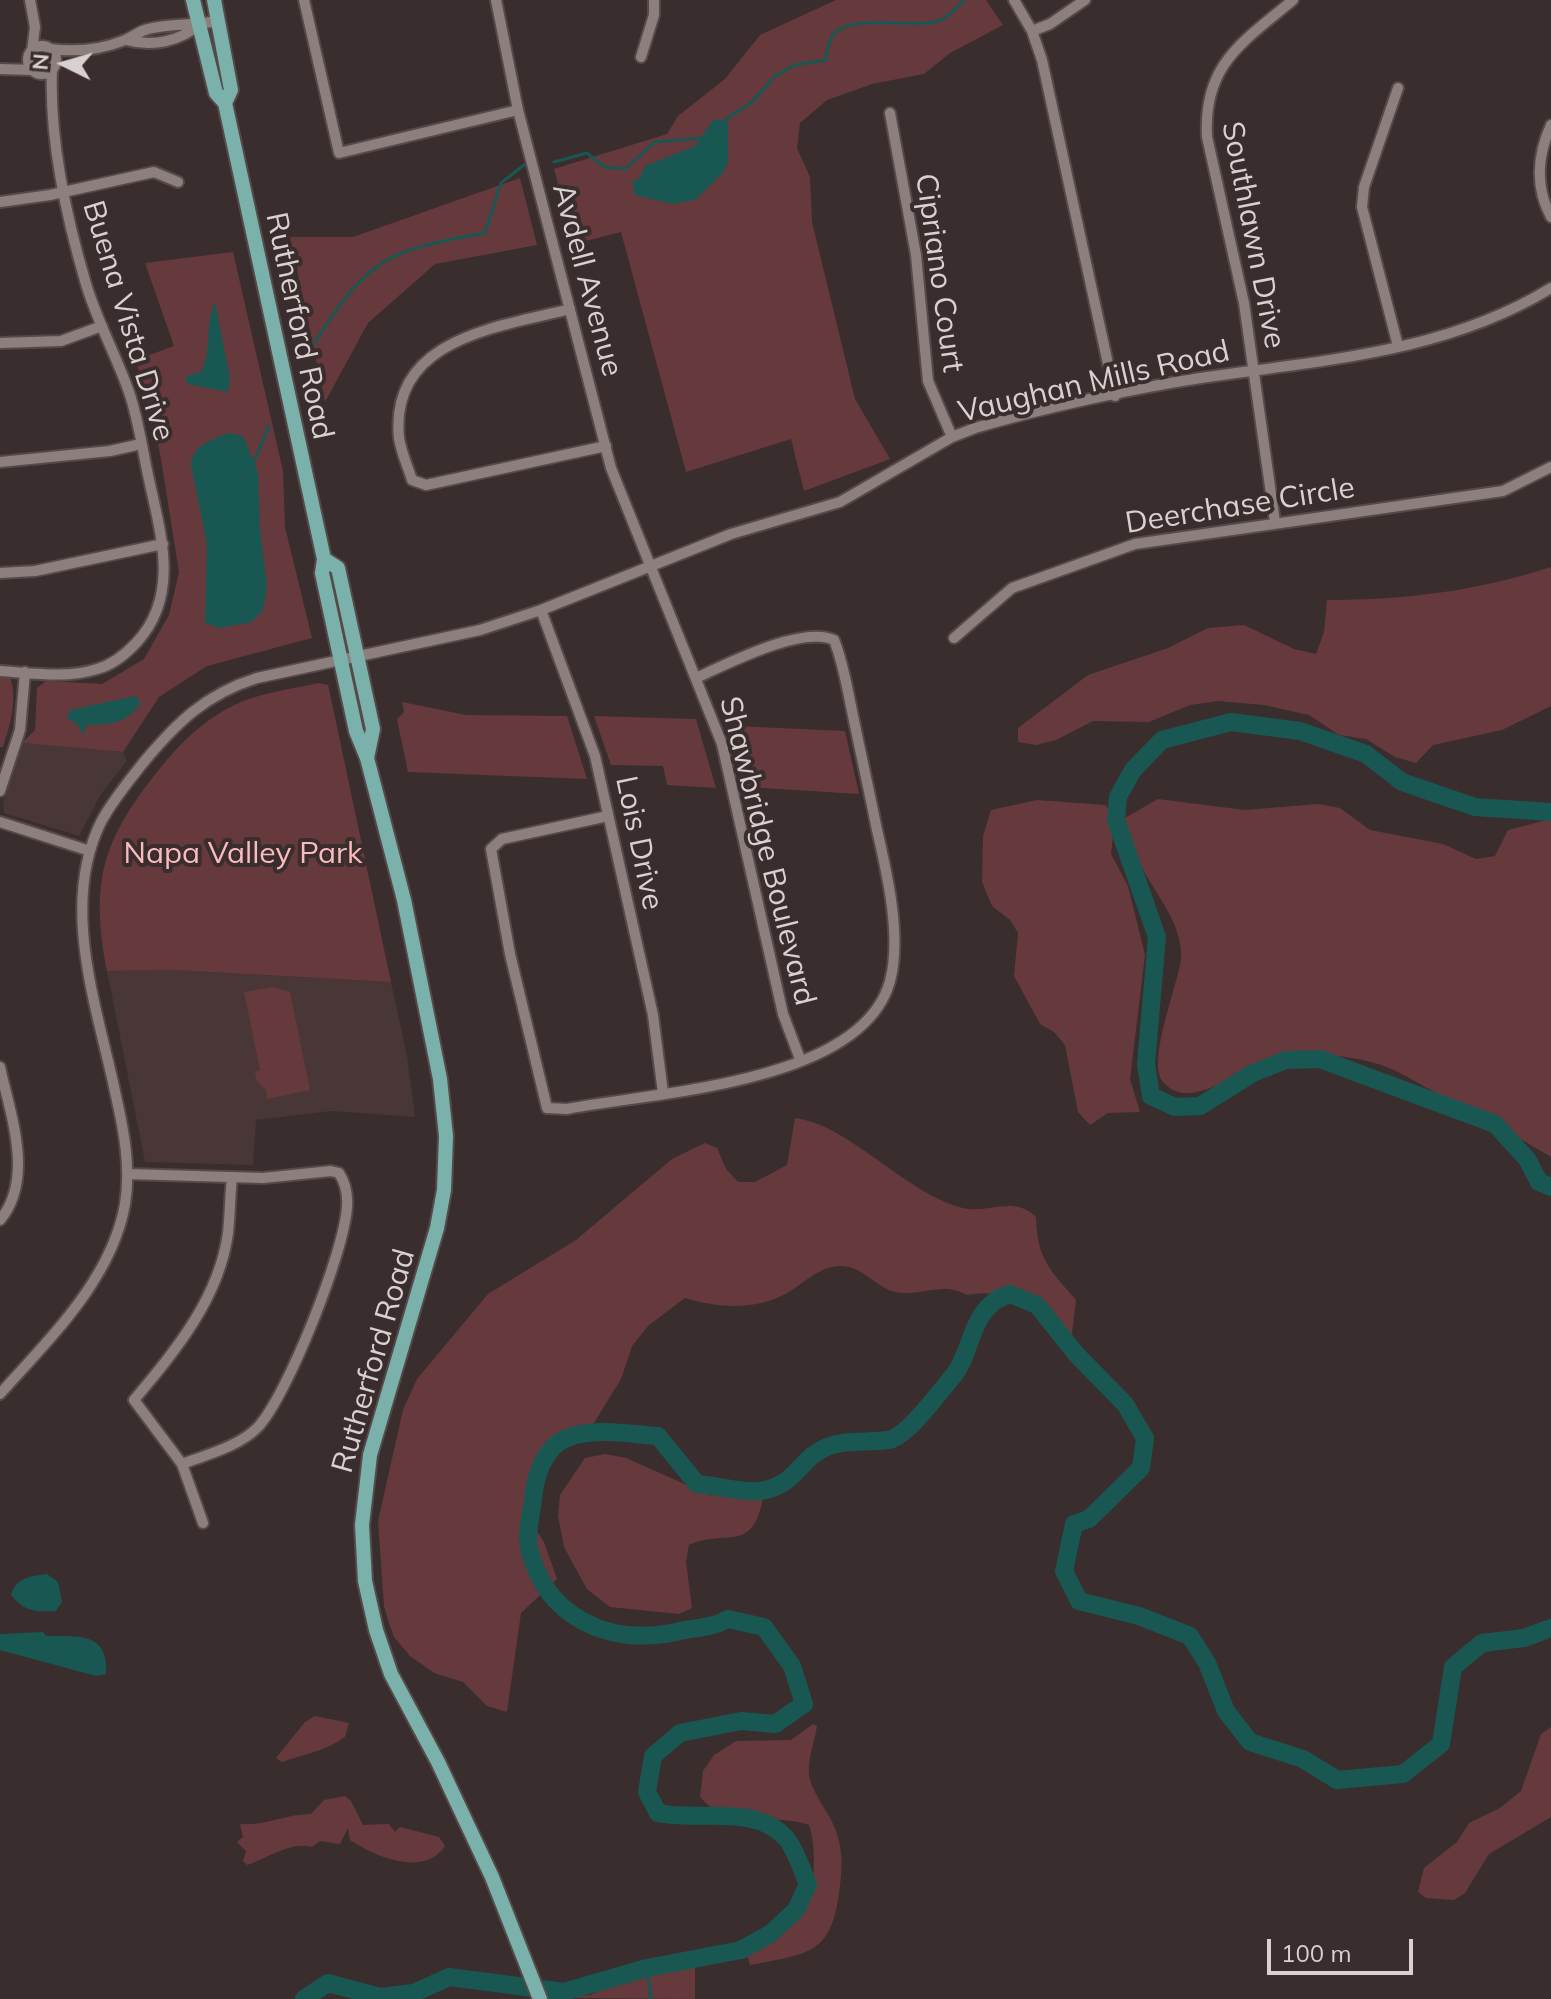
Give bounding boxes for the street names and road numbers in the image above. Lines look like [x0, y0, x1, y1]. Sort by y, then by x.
street label: Southlawn Drive [1213, 119, 1293, 351]
street label: Cipriano Court [907, 171, 971, 375]
street label: Avdell Avenue [544, 180, 630, 380]
street label: Buena Vista Drive [74, 197, 182, 445]
street label: Rutherford Road [257, 209, 341, 443]
street label: Vaughan Mills Road [955, 333, 1233, 431]
street label: Deerchase Circle [1123, 470, 1357, 542]
street label: Shawbridge Boulevard [711, 693, 823, 1009]
street label: Lois Drive [607, 773, 671, 913]
street label: Rutherford Road [325, 1245, 423, 1477]

